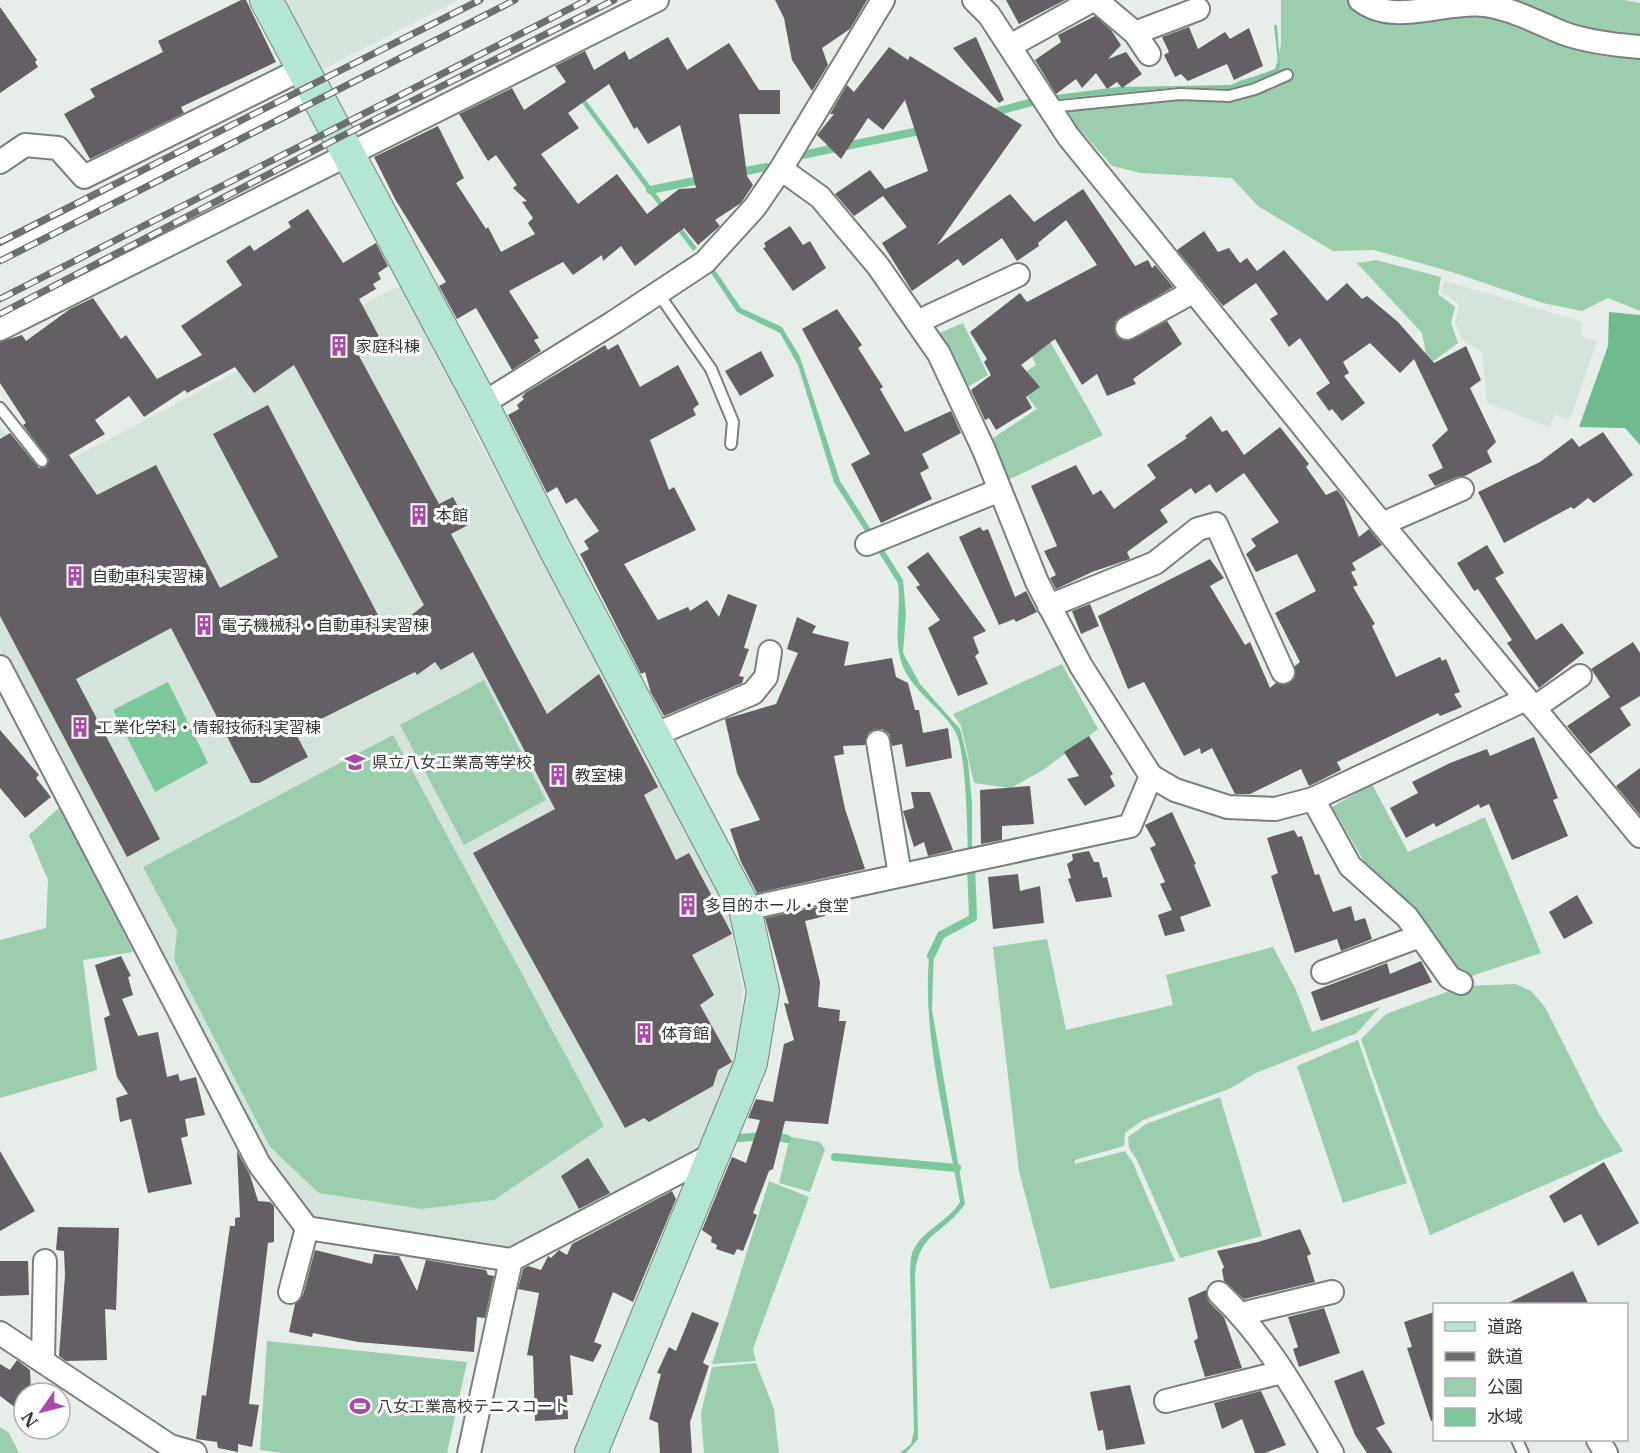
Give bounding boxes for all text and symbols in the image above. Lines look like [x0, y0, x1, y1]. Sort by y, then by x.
building icon: 家庭科棟 [327, 334, 351, 358]
place label: 家庭科棟 [356, 336, 420, 356]
building icon: 本館 [407, 503, 431, 527]
place label: 本館 [436, 505, 468, 525]
building icon: 自動車科実習棟 [63, 564, 87, 588]
place label: 自動車科実習棟 [92, 566, 204, 586]
building icon: 電子機械科・自動車科実習棟 [192, 613, 216, 637]
place label: 電子機械科・自動車科実習棟 [221, 615, 429, 635]
building icon: 工業化学科・情報技術科実習棟 [68, 715, 92, 739]
place label: 工業化学科・情報技術科実習棟 [97, 717, 321, 737]
school or university icon: 県立八女工業高等学校 [343, 750, 367, 774]
place label: 県立八女工業高等学校 [372, 752, 532, 772]
building icon: 教室棟 [546, 763, 570, 787]
place label: 教室棟 [575, 765, 623, 785]
building icon: 多目的ホール・食堂 [676, 893, 700, 917]
place label: 多目的ホール・食堂 [705, 895, 849, 915]
building icon: 体育館 [632, 1021, 656, 1045]
place label: 体育館 [661, 1023, 709, 1043]
legend [1433, 1303, 1628, 1441]
text: 道路 [1487, 1316, 1523, 1338]
text: 鉄道 [1487, 1346, 1523, 1368]
text: 公園 [1487, 1376, 1523, 1398]
north arrow [12, 1381, 72, 1441]
sports icon: 八女工業高校テニスコート [348, 1394, 372, 1418]
place label: 八女工業高校テニスコート [377, 1396, 569, 1416]
text: 水域 [1487, 1406, 1523, 1428]
text: N [17, 1408, 42, 1432]

